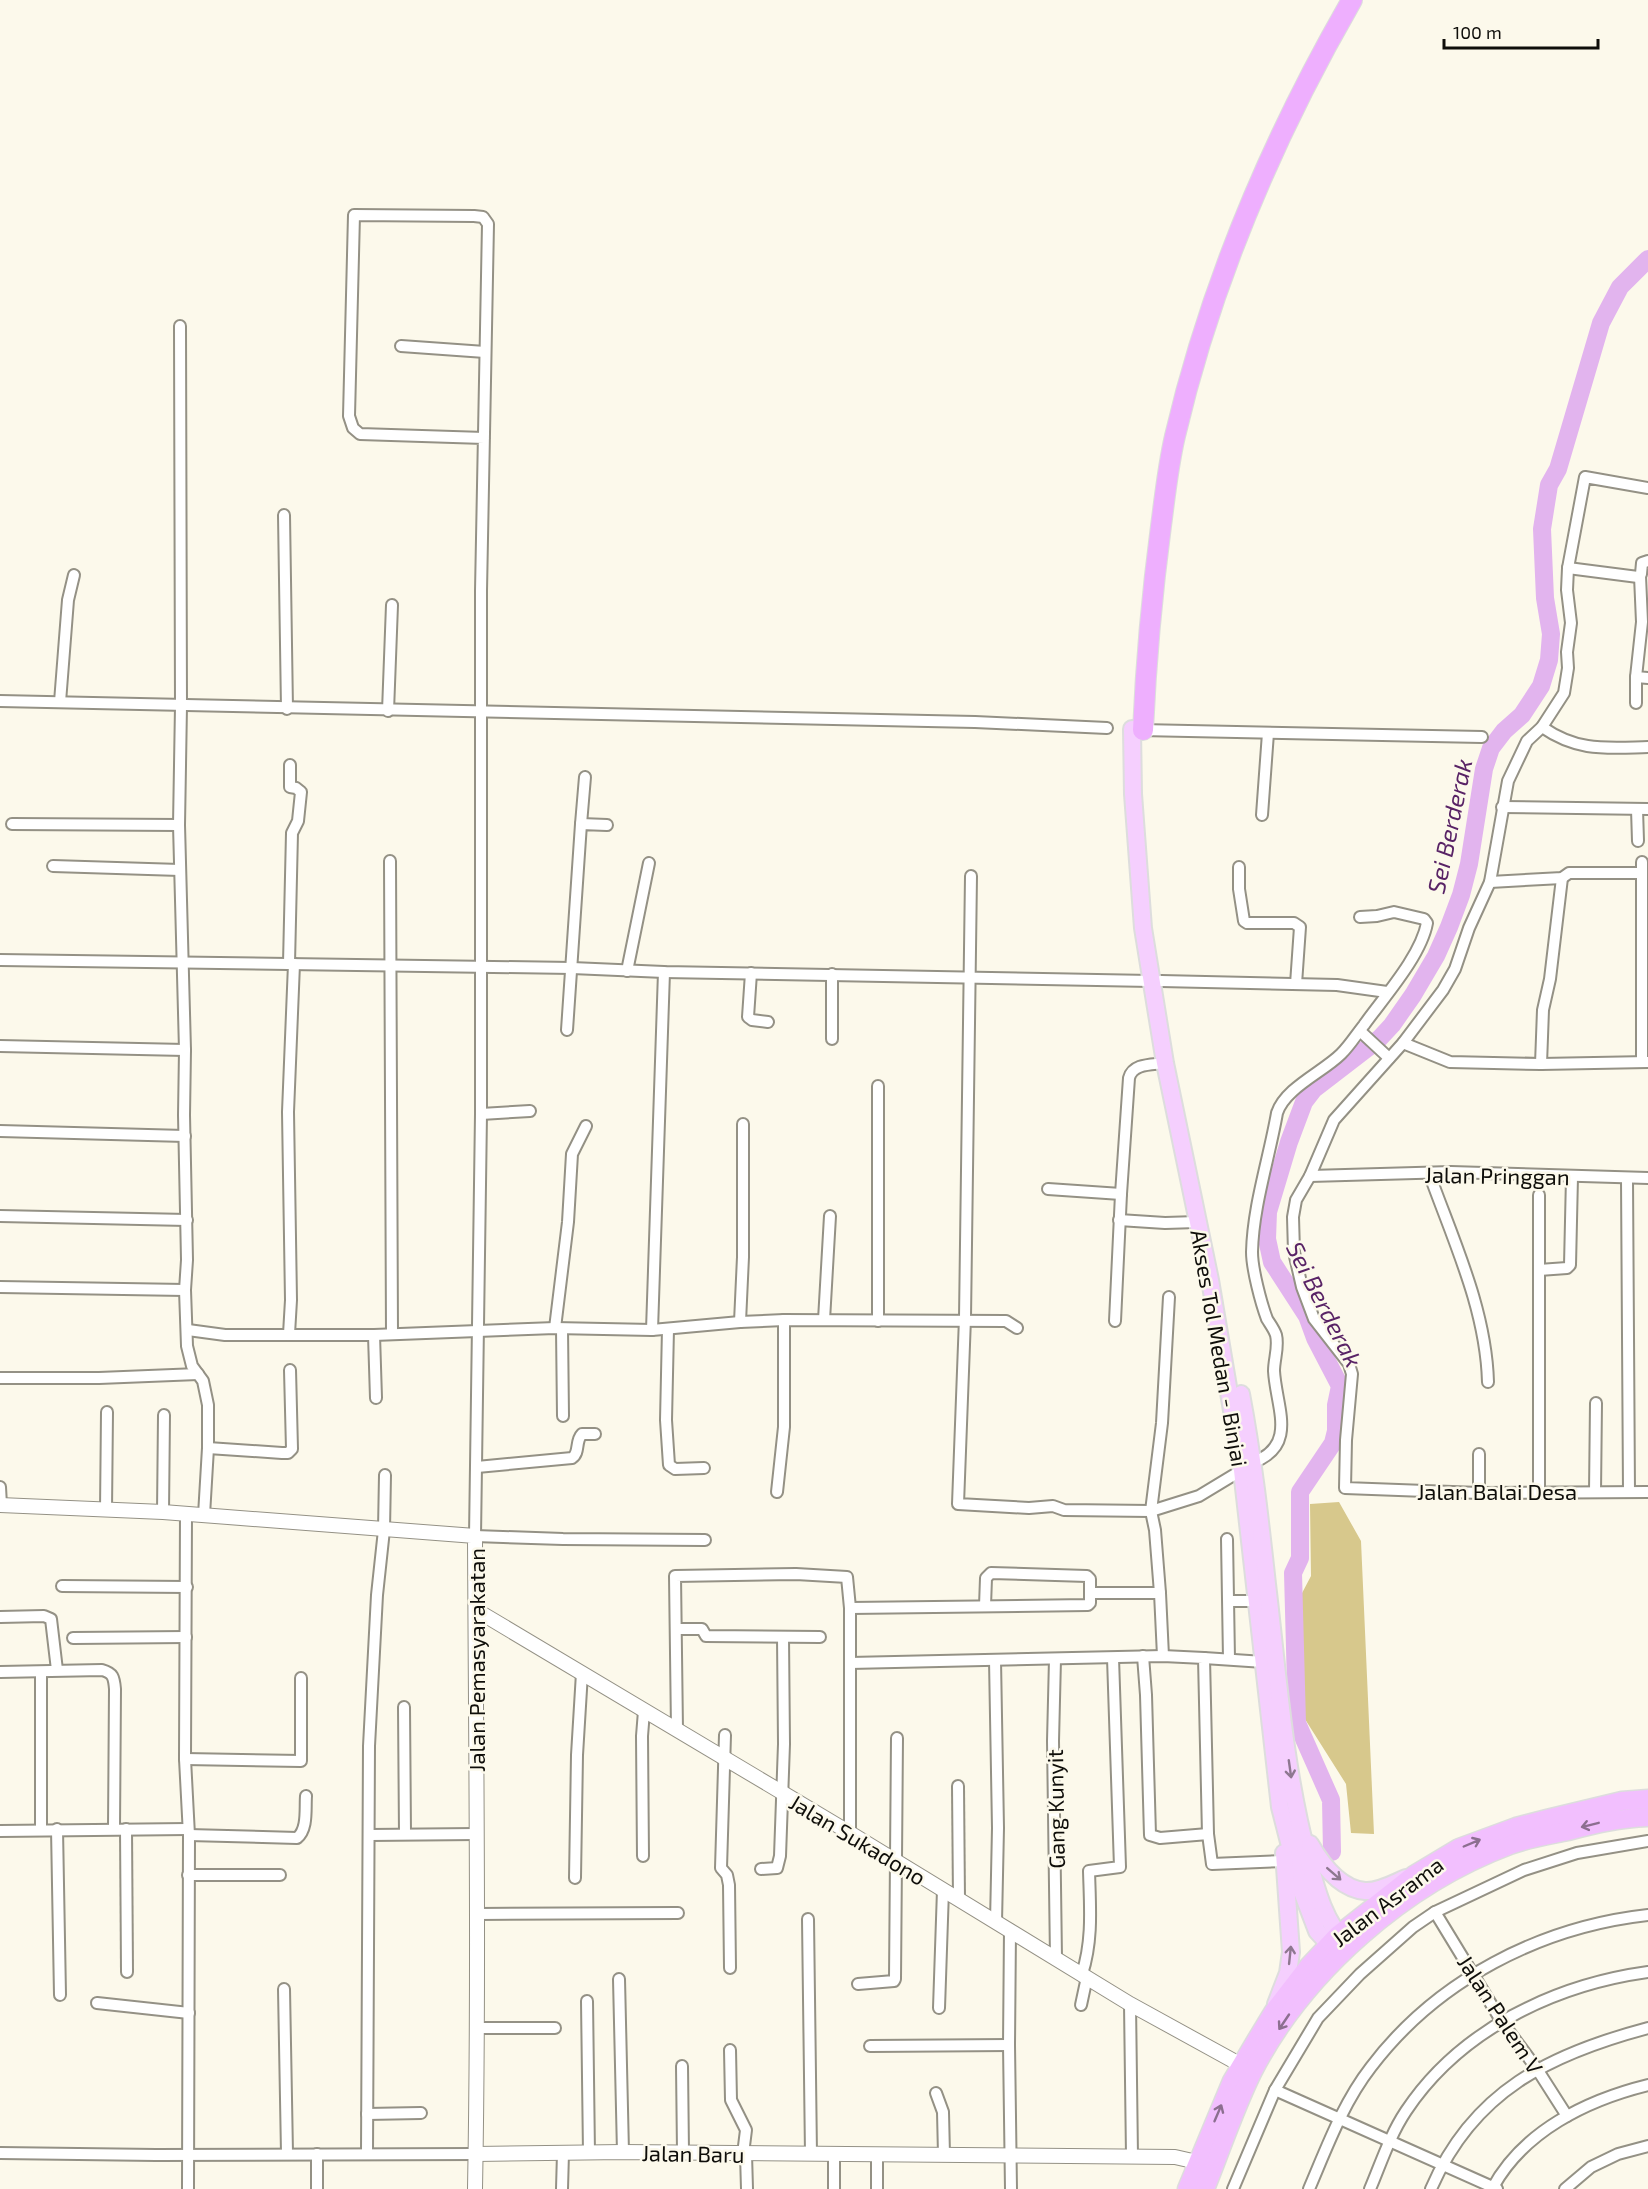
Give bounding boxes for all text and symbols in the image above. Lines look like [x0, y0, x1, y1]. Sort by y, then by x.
scale bar [1444, 12, 1598, 50]
text: 100 m [1453, 21, 1502, 43]
water label: Sei Berderak [1421, 756, 1477, 896]
street label: Jalan Pringgan [1424, 1161, 1570, 1189]
street label: Akses Tol Medan - Binjai [1185, 1227, 1254, 1469]
water label: Sei Berderak [1281, 1236, 1369, 1372]
street label: Jalan Balai Desa [1417, 1478, 1577, 1504]
street label: Jalan Pemasyarakatan [463, 1548, 489, 1772]
street label: Gang Kunyit [1041, 1749, 1069, 1869]
one-way arrow [1284, 1758, 1295, 1778]
street label: Jalan Sukadono [785, 1788, 931, 1890]
one-way arrow [1581, 1820, 1600, 1832]
one-way arrow [1462, 1837, 1481, 1848]
street label: Jalan Asrama [1326, 1851, 1448, 1951]
one-way arrow [1326, 1867, 1341, 1881]
one-way arrow [1285, 1945, 1296, 1965]
street label: Jalan Palem V [1453, 1950, 1549, 2079]
one-way arrow [1277, 2013, 1289, 2030]
one-way arrow [1213, 2105, 1224, 2123]
street label: Jalan Baru [641, 2139, 745, 2167]

